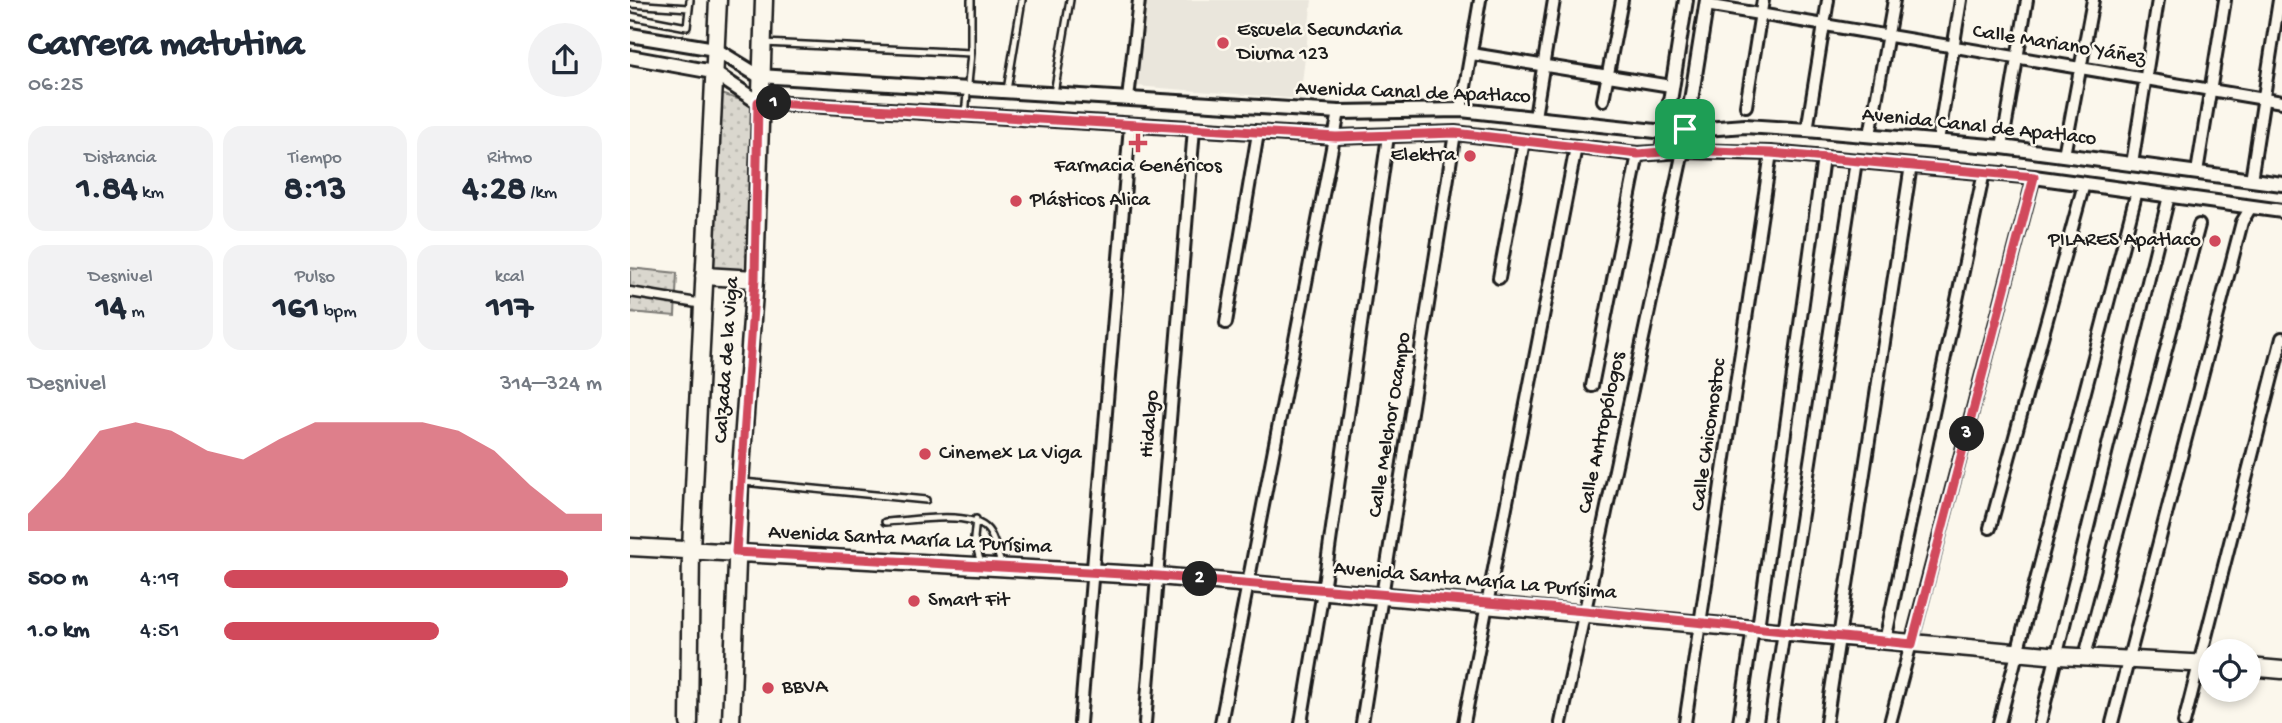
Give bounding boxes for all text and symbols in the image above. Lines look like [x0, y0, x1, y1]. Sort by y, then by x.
place label: Escuela Secundaria Diurna 123 [1235, 19, 1403, 68]
street label: Calle Mariano Yáñez [1970, 20, 2148, 72]
button: share [528, 23, 602, 97]
text: Carrera matutina [28, 24, 304, 68]
marker: Escuela Secundaria Diurna 123 [1215, 35, 1231, 51]
text: 06:25 [28, 72, 83, 99]
street label: Avenida Canal de Apatlaco [1295, 77, 1531, 111]
pin: 1 [757, 86, 792, 120]
text: 1 [770, 91, 777, 114]
pin [1655, 99, 1715, 159]
street label: Avenida Canal de Apatlaco [1861, 103, 2098, 153]
icon: arrive [1666, 110, 1704, 148]
marker: Farmacia Genéricos [1130, 135, 1146, 151]
place label: Elektra [1390, 144, 1457, 169]
text: Distancia [84, 147, 156, 170]
text: Tiempo [288, 147, 342, 170]
text: Ritmo [487, 147, 532, 170]
marker: Elektra [1462, 148, 1478, 164]
place label: Farmacia Genéricos [1053, 155, 1223, 180]
text: 1.84 [77, 170, 138, 211]
text: 8:13 [284, 170, 346, 211]
text: 4:28 [462, 170, 526, 211]
text: km [138, 182, 164, 205]
text: /km [526, 182, 557, 205]
place label: Plásticos Alica [1029, 189, 1151, 214]
marker: Plásticos Alica [1008, 193, 1024, 209]
place label: PILARES Apatlaco [2047, 229, 2201, 254]
marker: PILARES Apatlaco [2207, 233, 2223, 249]
text: Desnivel [88, 266, 153, 289]
text: Pulso [295, 266, 335, 289]
text: kcal [495, 266, 525, 289]
street label: Calzada de la Viga [710, 275, 746, 444]
text: 14 [96, 289, 127, 330]
text: 161 [273, 289, 319, 330]
text: 117 [486, 289, 533, 330]
text: m [127, 301, 145, 324]
text: bpm [319, 301, 357, 324]
street label: Calle Melchor Ocampo [1364, 330, 1418, 520]
street label: Calle Antropólogos [1574, 349, 1633, 516]
street label: Calle Chicomostoc [1687, 356, 1733, 513]
text: Desnivel [28, 371, 106, 398]
text: 314–324 m [500, 371, 602, 398]
street label: Hidalgo [1136, 389, 1166, 459]
pin: 3 [1950, 416, 1984, 452]
text: 3 [1962, 422, 1971, 445]
place label: Cinemex La Viga [939, 442, 1083, 467]
marker: Cinemex La Viga [917, 446, 933, 462]
street label: Avenida Santa María La Purísima [768, 521, 1054, 561]
street label: Avenida Santa María La Purísima [1332, 557, 1619, 607]
pin: 2 [1182, 562, 1218, 596]
text: 500 m [28, 566, 88, 593]
text: 4:19 [140, 566, 179, 593]
text: 2 [1195, 567, 1204, 590]
place label: Smart Fit [928, 589, 1012, 614]
marker: Smart Fit [906, 593, 922, 609]
text: 1.0 km [28, 618, 90, 645]
text: 4:51 [140, 618, 180, 645]
map controls [2198, 639, 2261, 702]
button: locate [2198, 639, 2261, 702]
place label: BBVA [781, 676, 829, 701]
marker: BBVA [760, 680, 776, 696]

